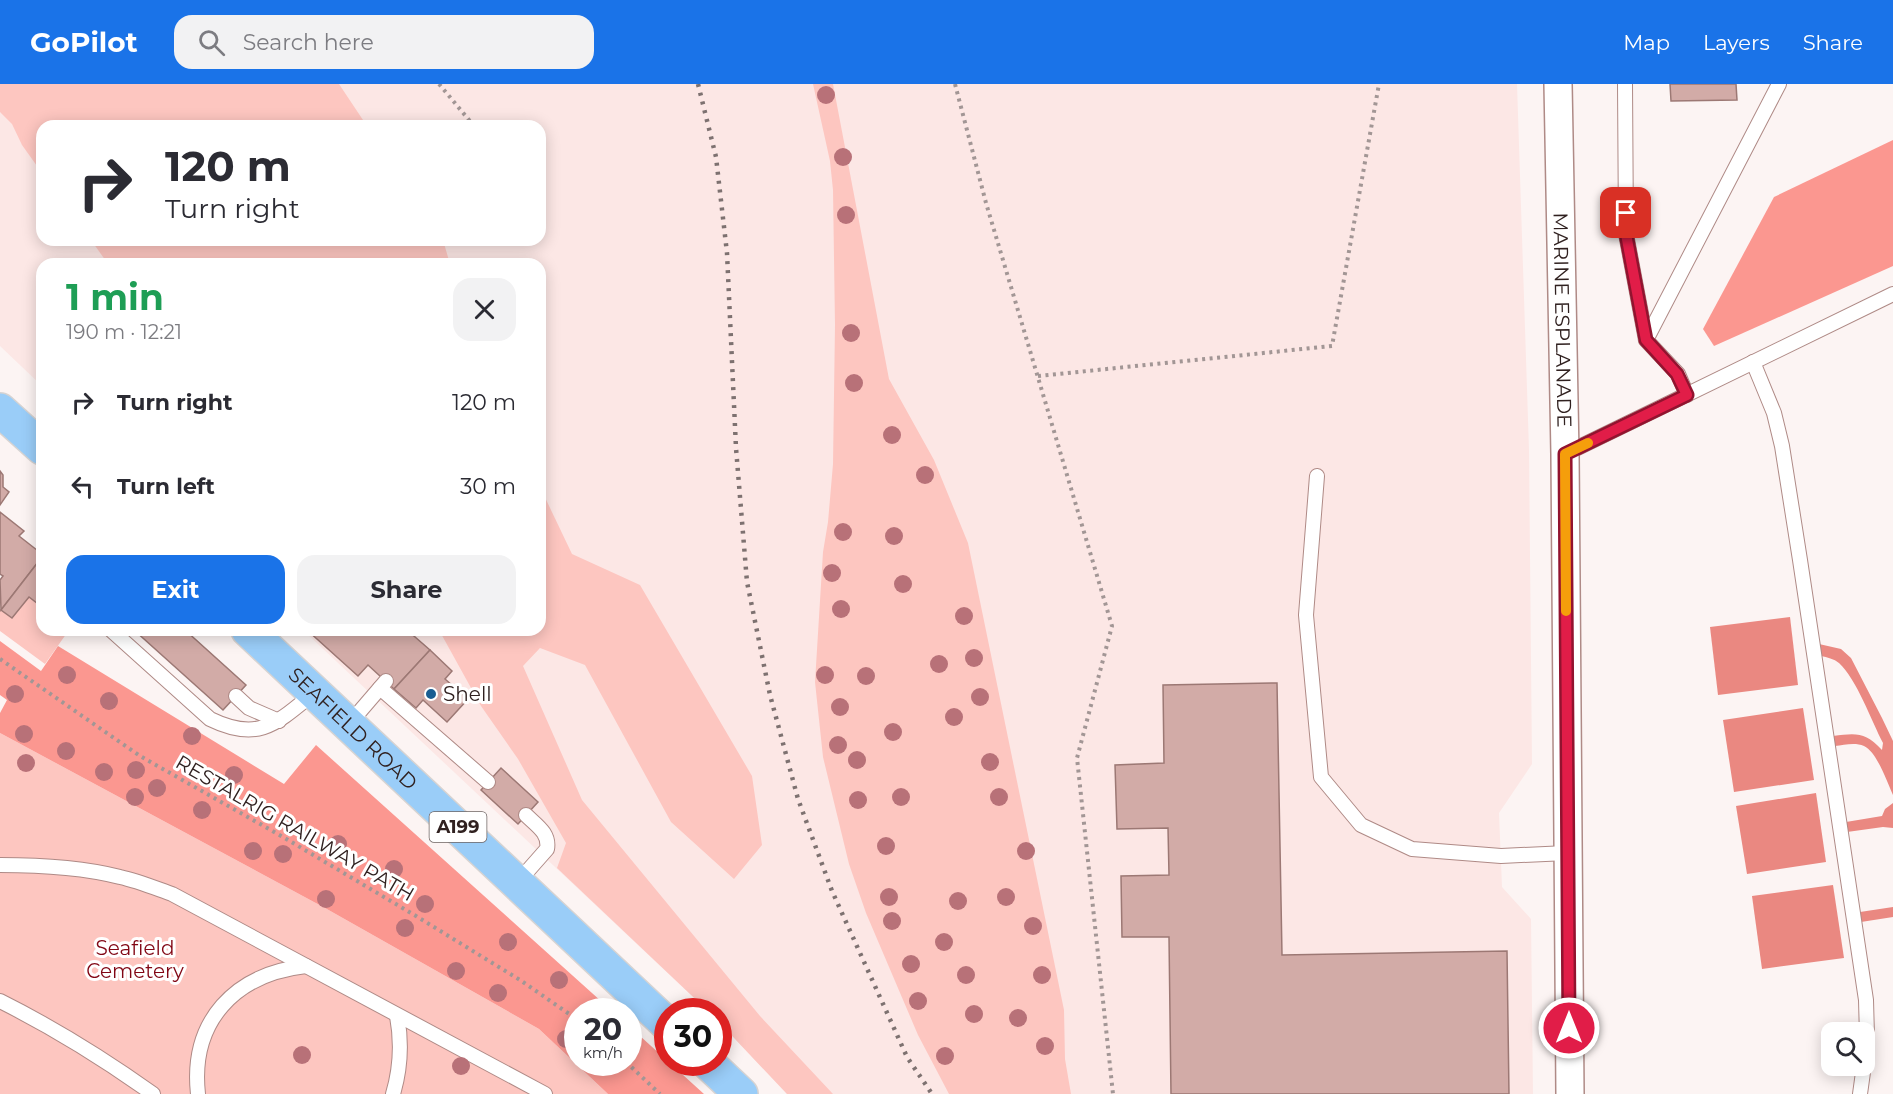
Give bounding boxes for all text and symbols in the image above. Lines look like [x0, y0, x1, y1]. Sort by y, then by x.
search box [174, 15, 594, 69]
text: GoPilot [30, 25, 138, 59]
icon: search [195, 26, 228, 59]
text: Search here [243, 29, 374, 56]
text: Map [1623, 30, 1670, 55]
text: Layers [1703, 30, 1770, 55]
text: Share [1803, 30, 1863, 55]
text: 120 m [165, 140, 291, 192]
icon: right [66, 144, 144, 222]
pin [1600, 187, 1651, 238]
text: Turn right [165, 192, 300, 225]
icon: arrive [1609, 196, 1642, 229]
street label: MARINE ESPLANADE [1548, 212, 1576, 428]
text: 1 min [66, 275, 164, 319]
button: close [453, 278, 516, 341]
text: 190 m · 12:21 [66, 320, 182, 344]
icon: right [66, 386, 99, 419]
text: Turn right [117, 389, 232, 416]
text: 120 m [452, 389, 516, 416]
icon: left [66, 470, 99, 503]
text: Turn left [117, 473, 215, 500]
text: 30 m [460, 473, 516, 500]
button: Exit [66, 555, 285, 624]
button: Share [297, 555, 516, 624]
street label: SEAFIELD ROAD [284, 662, 422, 795]
place label: Shell [443, 682, 492, 706]
marker: Shell [424, 687, 438, 701]
street label: RESTALRIG RAILWAY PATH [172, 750, 418, 906]
road number: A199 [430, 812, 486, 842]
park label: Seafield Cemetery [86, 936, 184, 983]
position arrow [1537, 996, 1601, 1060]
speed limit sign: 30 [654, 998, 732, 1076]
text: 20 [584, 1011, 622, 1048]
map controls [1821, 1022, 1875, 1076]
button: search [1821, 1022, 1875, 1076]
text: km/h [583, 1043, 623, 1062]

